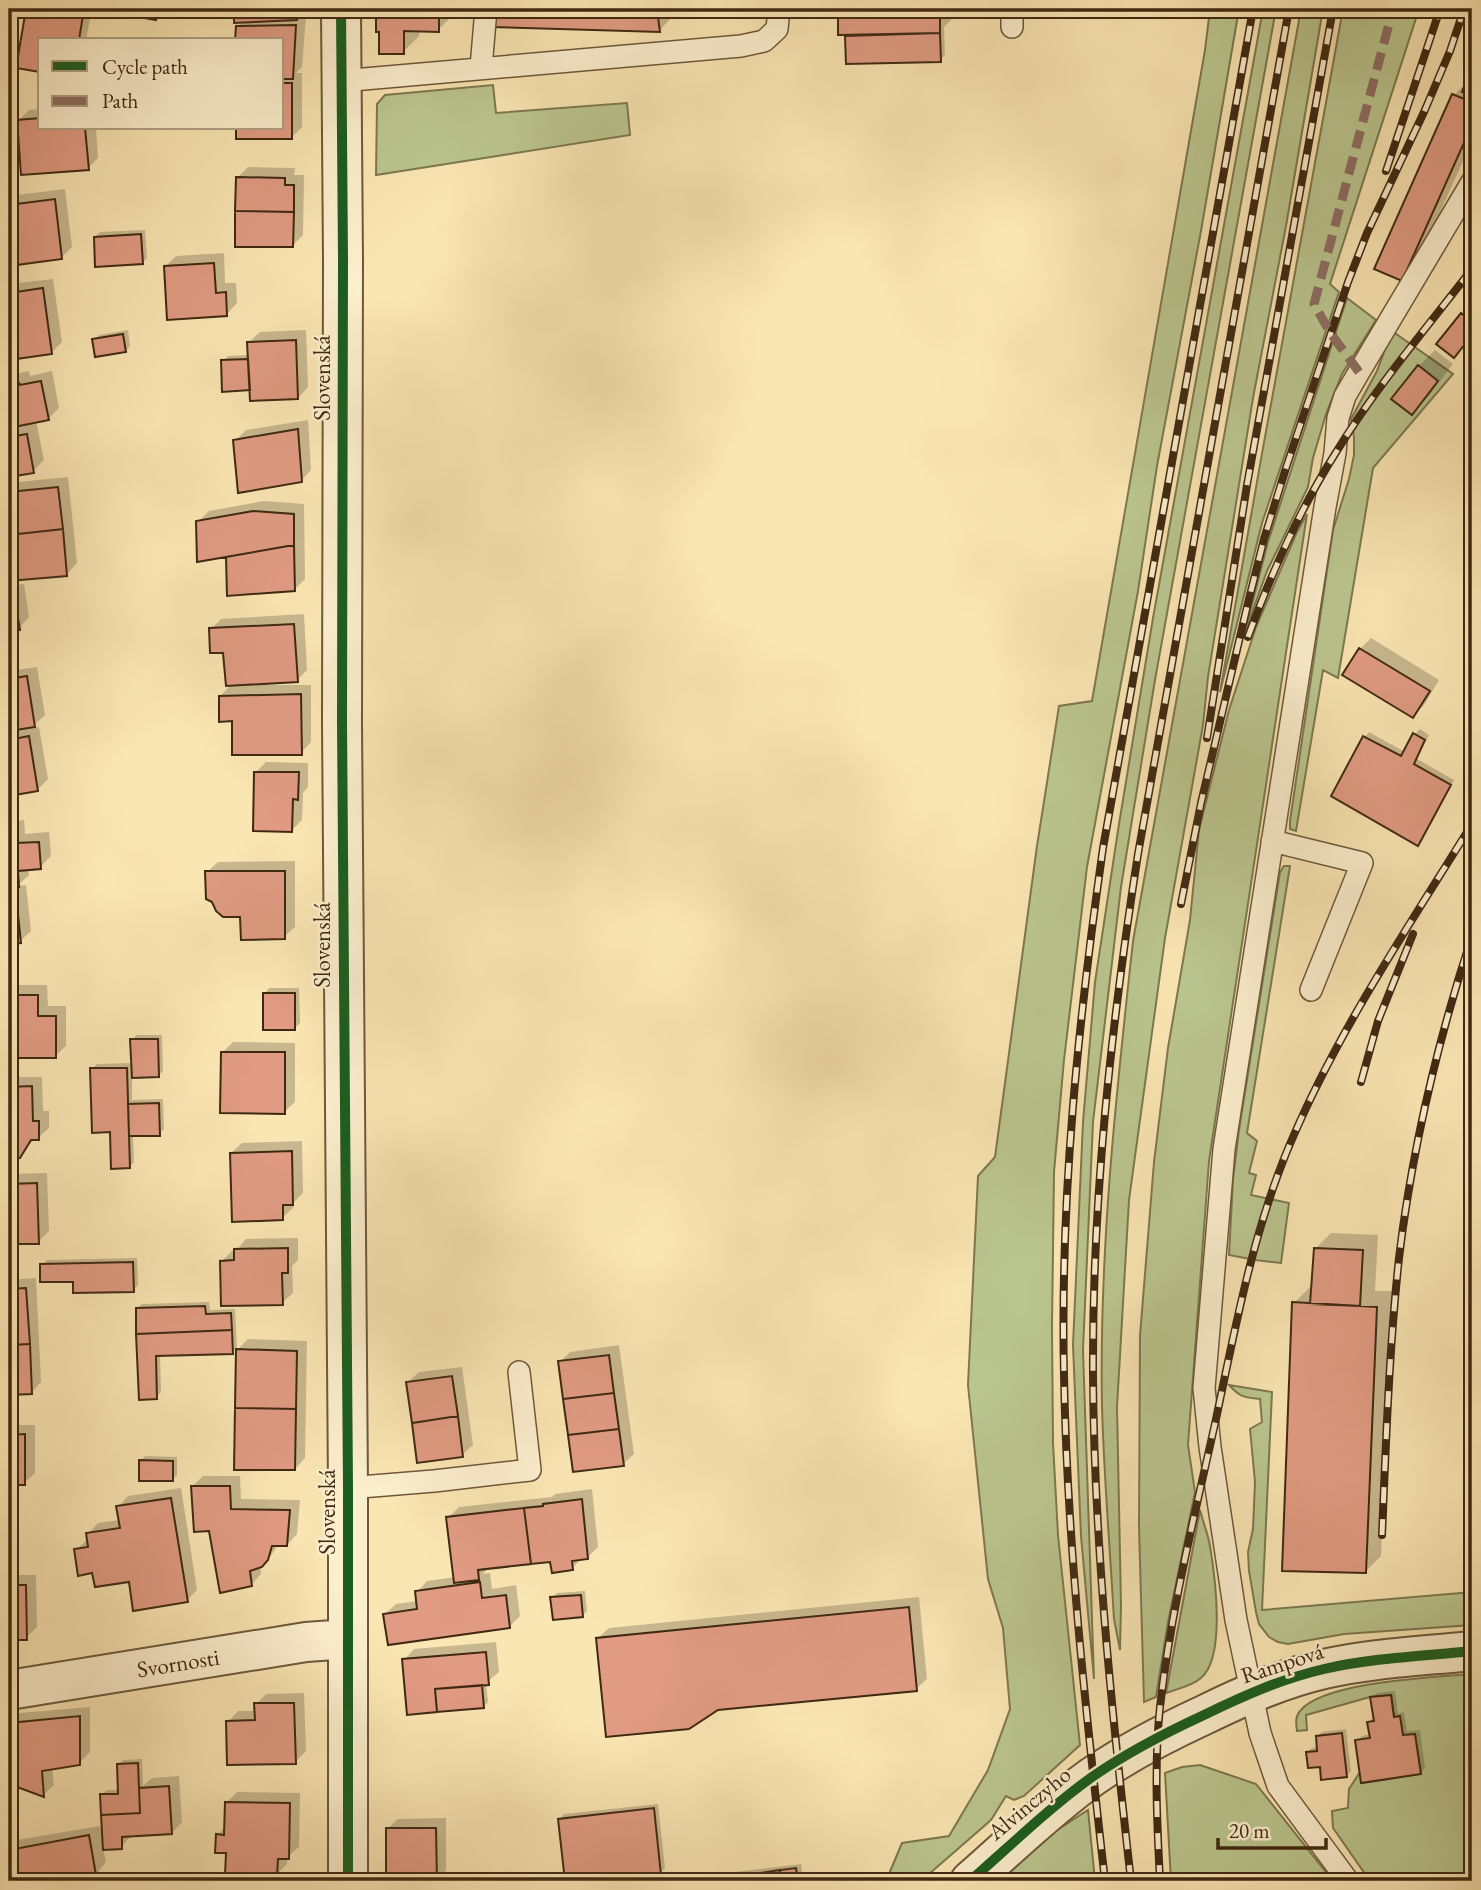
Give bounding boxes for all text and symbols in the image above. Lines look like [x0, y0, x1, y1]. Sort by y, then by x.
legend [38, 38, 284, 130]
text: Cycle path [102, 53, 188, 80]
text: Path [102, 87, 139, 114]
street label: Slovenská [307, 335, 337, 421]
street label: Slovenská [307, 902, 337, 988]
street label: Slovenská [312, 1469, 342, 1555]
street label: Rampová [1237, 1635, 1328, 1690]
street label: Svornosti [135, 1642, 222, 1684]
street label: Alvinczyho [980, 1759, 1077, 1847]
scale bar [1218, 1806, 1327, 1850]
text: 20 m [1229, 1817, 1270, 1844]

